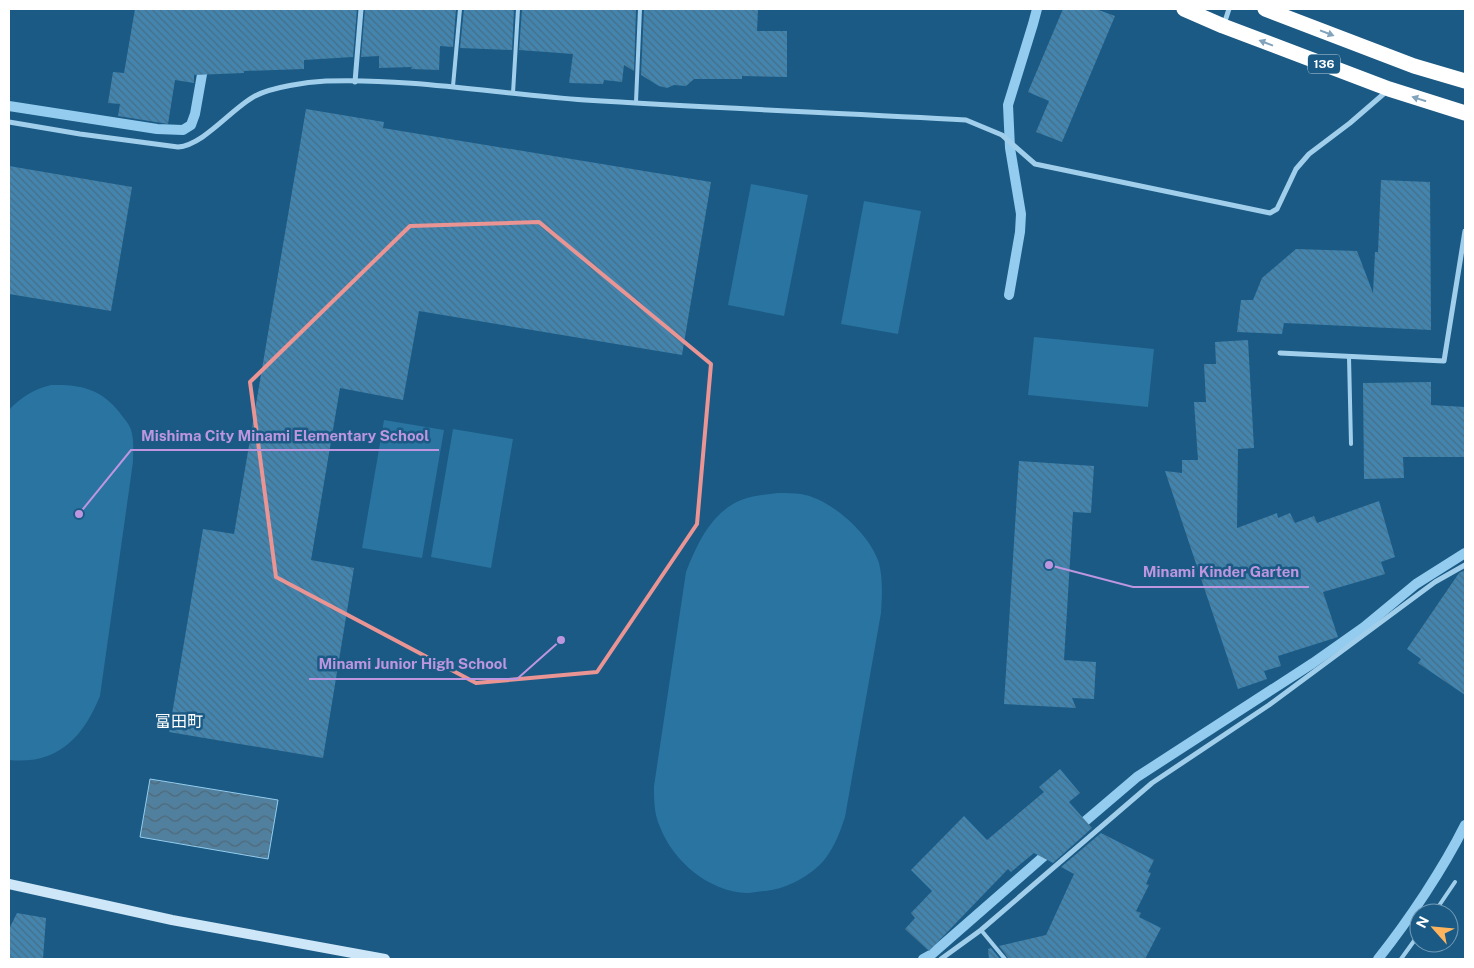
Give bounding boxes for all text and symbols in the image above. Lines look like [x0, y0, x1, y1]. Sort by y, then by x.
one-way arrow [1320, 29, 1334, 37]
one-way arrow [1258, 39, 1273, 47]
road number: 136 [1308, 54, 1340, 74]
one-way arrow [1411, 94, 1426, 102]
callout: Mishima City Minami Elementary School [131, 420, 439, 450]
text: Mishima City Minami Elementary School [141, 427, 429, 444]
callout: Minami Kinder Garten [1133, 557, 1309, 587]
text: Minami Kinder Garten [1143, 563, 1299, 580]
callout: Minami Junior High School [309, 649, 517, 679]
text: Minami Junior High School [319, 655, 507, 672]
district label: 富田町 [155, 712, 203, 731]
north arrow [1409, 903, 1459, 953]
text: N [1413, 914, 1432, 931]

